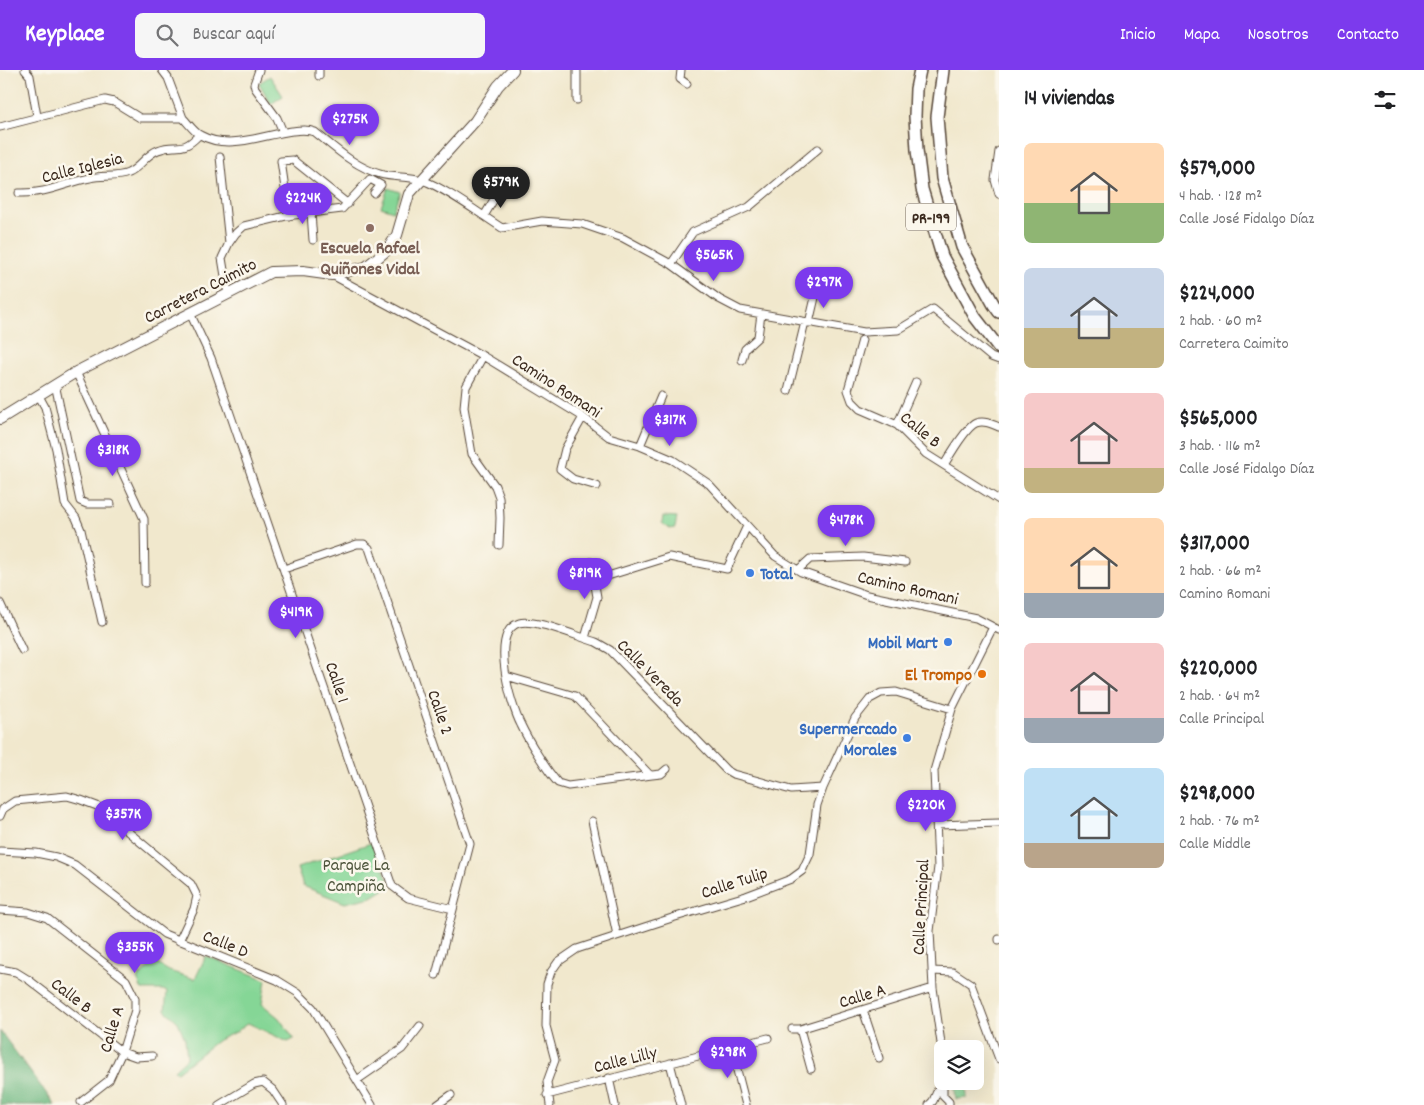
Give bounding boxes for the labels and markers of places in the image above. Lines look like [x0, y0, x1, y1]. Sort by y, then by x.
pin: $275K [315, 104, 385, 146]
pin: $579K [466, 166, 536, 209]
pin: $224K [268, 182, 338, 225]
marker: Escuela Rafael Quiñones Vidal [364, 222, 376, 234]
place label: Escuela Rafael Quiñones Vidal [320, 237, 421, 283]
pin: $565K [679, 240, 749, 282]
pin: $297K [789, 266, 859, 309]
pin: $317K [635, 404, 705, 447]
pin: $318K [78, 434, 148, 477]
pin: $478K [811, 504, 881, 547]
pin: $819K [550, 558, 620, 600]
place label: Total [760, 563, 794, 588]
marker: Total [744, 567, 756, 579]
pin: $419K [261, 596, 331, 639]
place label: Mobil Mart [868, 632, 938, 657]
marker: Mobil Mart [942, 636, 954, 648]
place label: El Trompo [905, 664, 972, 689]
marker: El Trompo [976, 668, 988, 680]
place label: Supermercado Morales [799, 718, 897, 764]
marker: Supermercado Morales [901, 732, 913, 744]
pin: $220K [891, 790, 961, 832]
pin: $357K [88, 798, 158, 841]
pin: $355K [100, 932, 170, 974]
pin: $298K [693, 1036, 763, 1079]

